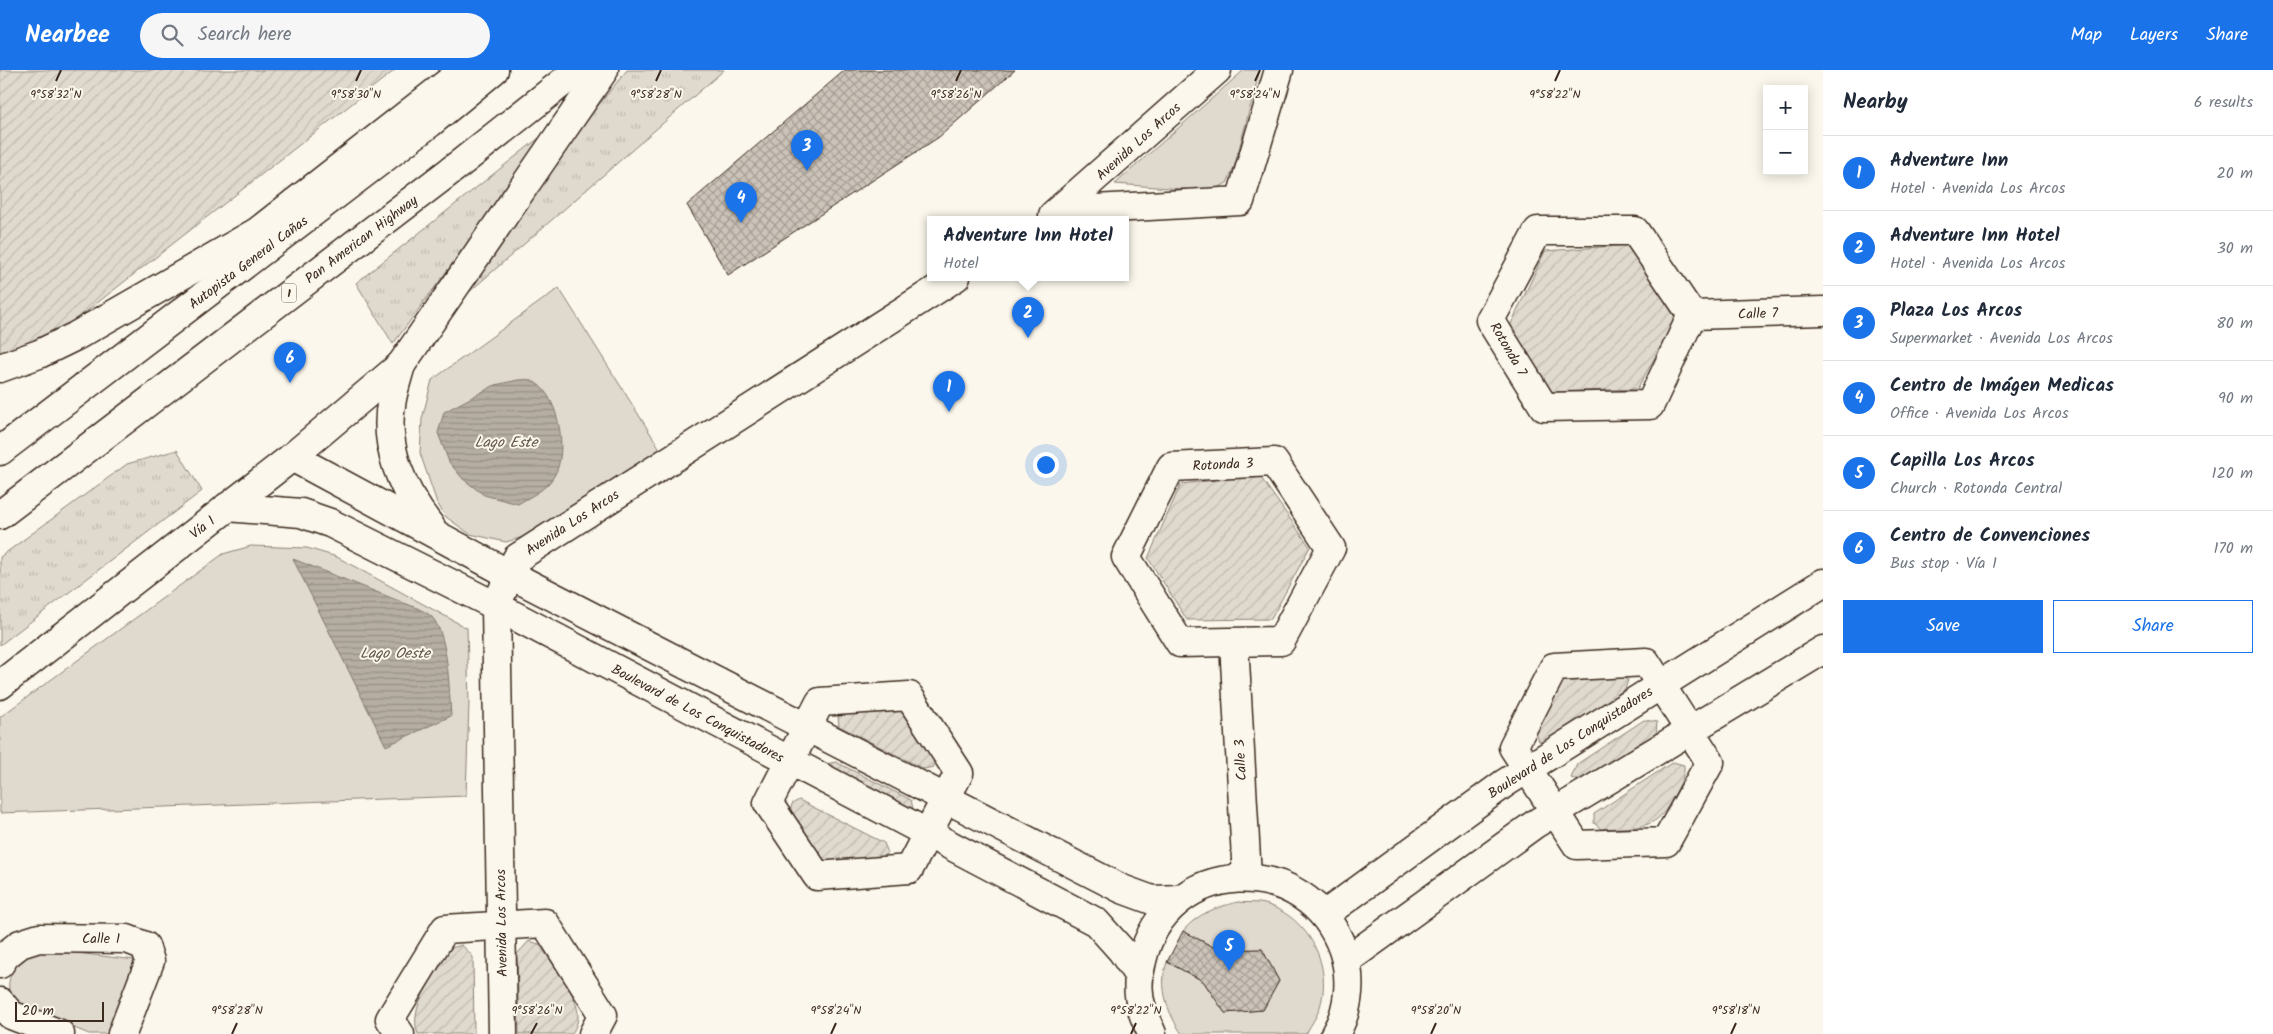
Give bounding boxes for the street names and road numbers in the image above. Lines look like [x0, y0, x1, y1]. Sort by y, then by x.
street label: Avenida Los Arcos [1091, 97, 1186, 186]
street label: Pan American Highway [300, 190, 423, 290]
street label: Autopista General Cañas [184, 211, 313, 315]
road number: 1 [282, 284, 296, 302]
street label: Calle 7 [1738, 302, 1779, 326]
street label: Rotonda 7 [1484, 318, 1533, 381]
street label: Rotonda 3 [1192, 452, 1254, 478]
street label: Avenida Los Arcos [521, 484, 624, 561]
street label: Vía 1 [185, 511, 220, 545]
street label: Boulevard de Los Conquistadores [607, 659, 788, 769]
street label: Boulevard de Los Conquistadores [1484, 681, 1657, 805]
street label: Calle 3 [1229, 739, 1253, 781]
street label: Avenida Los Arcos [490, 869, 514, 977]
street label: Calle 1 [82, 928, 120, 950]

